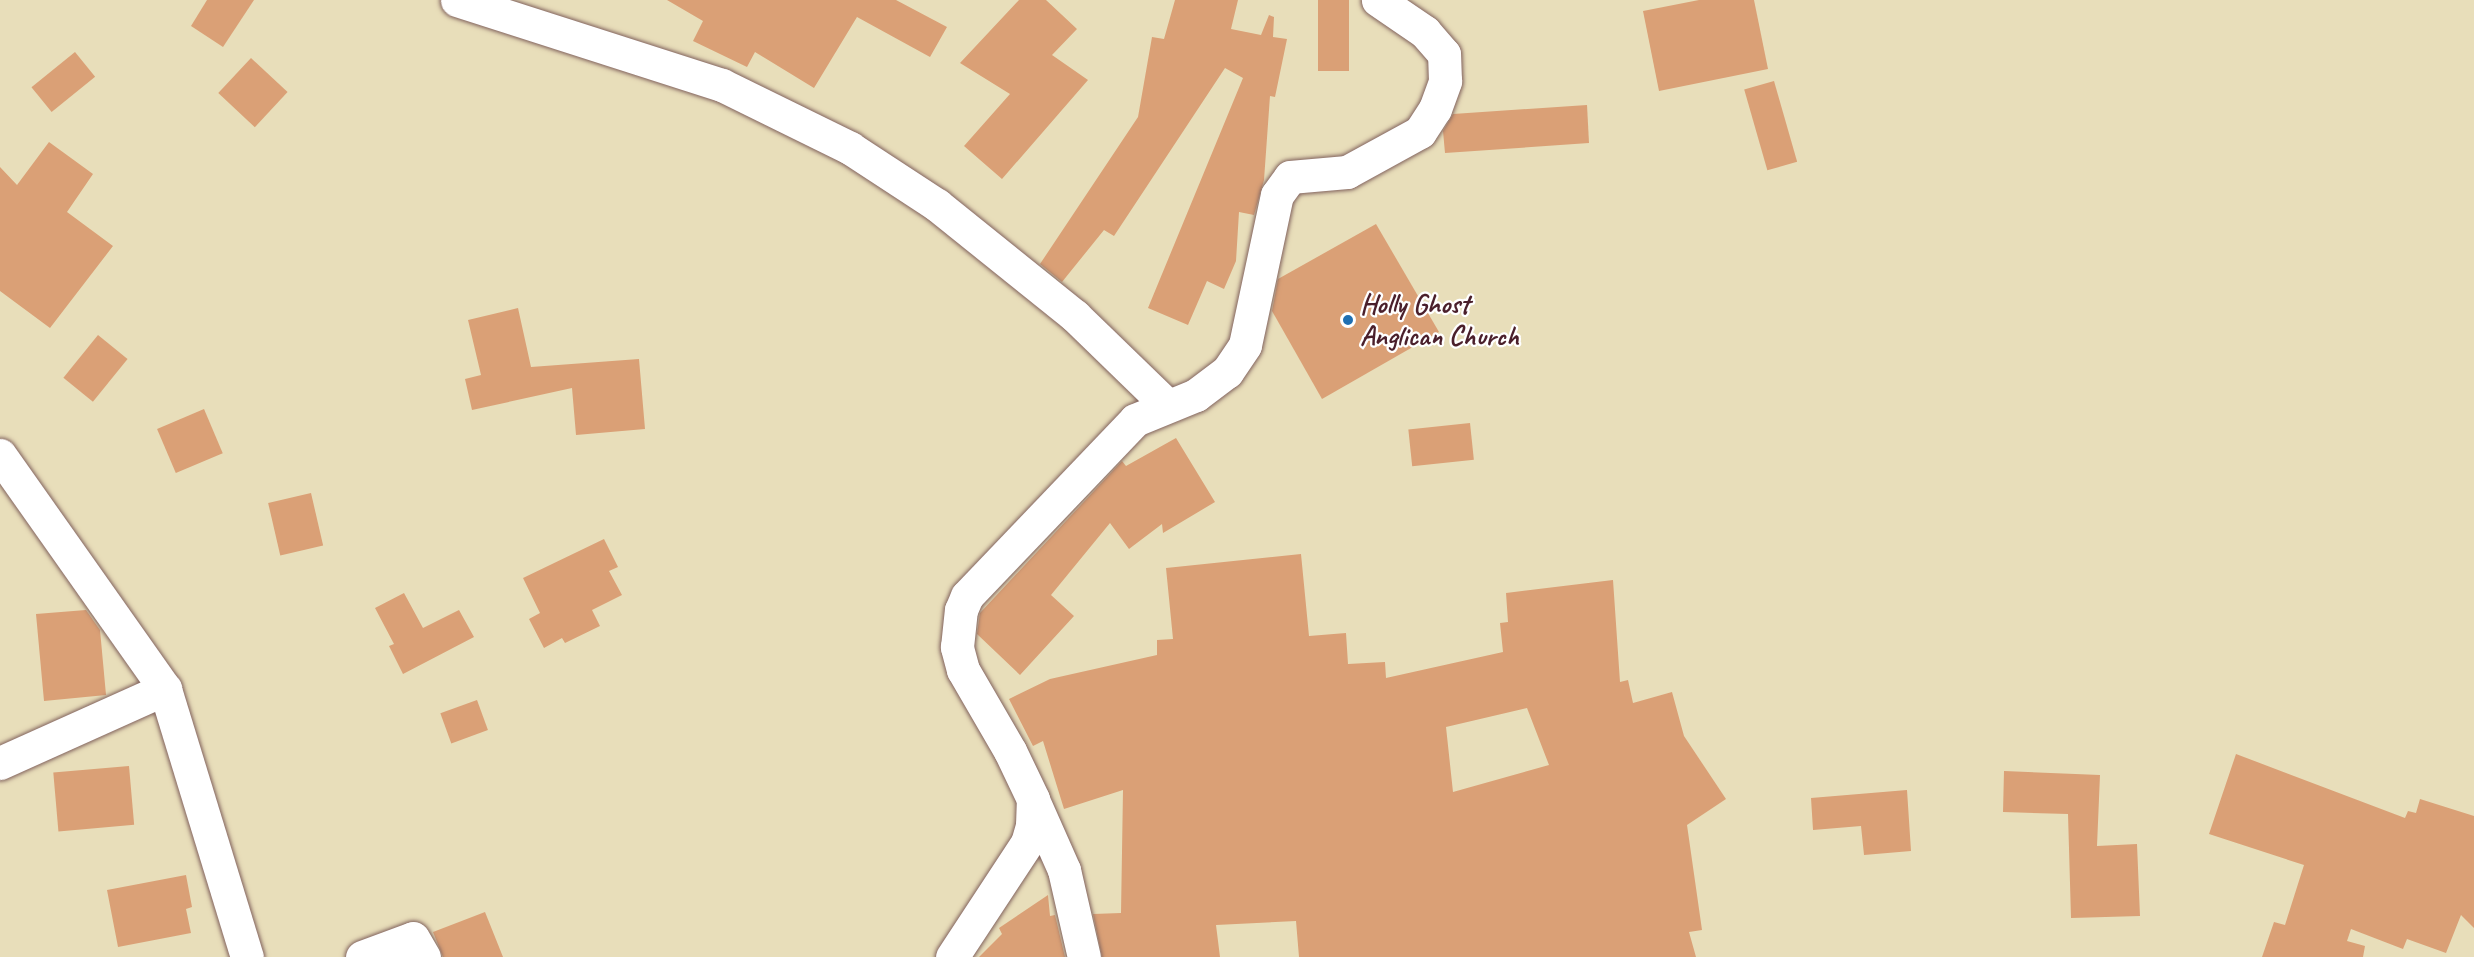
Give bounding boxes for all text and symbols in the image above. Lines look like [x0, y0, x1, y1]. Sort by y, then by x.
place label: Holly Ghost Anglican Church [1360, 287, 1520, 353]
marker: Holly Ghost Anglican Church [1341, 313, 1355, 327]

